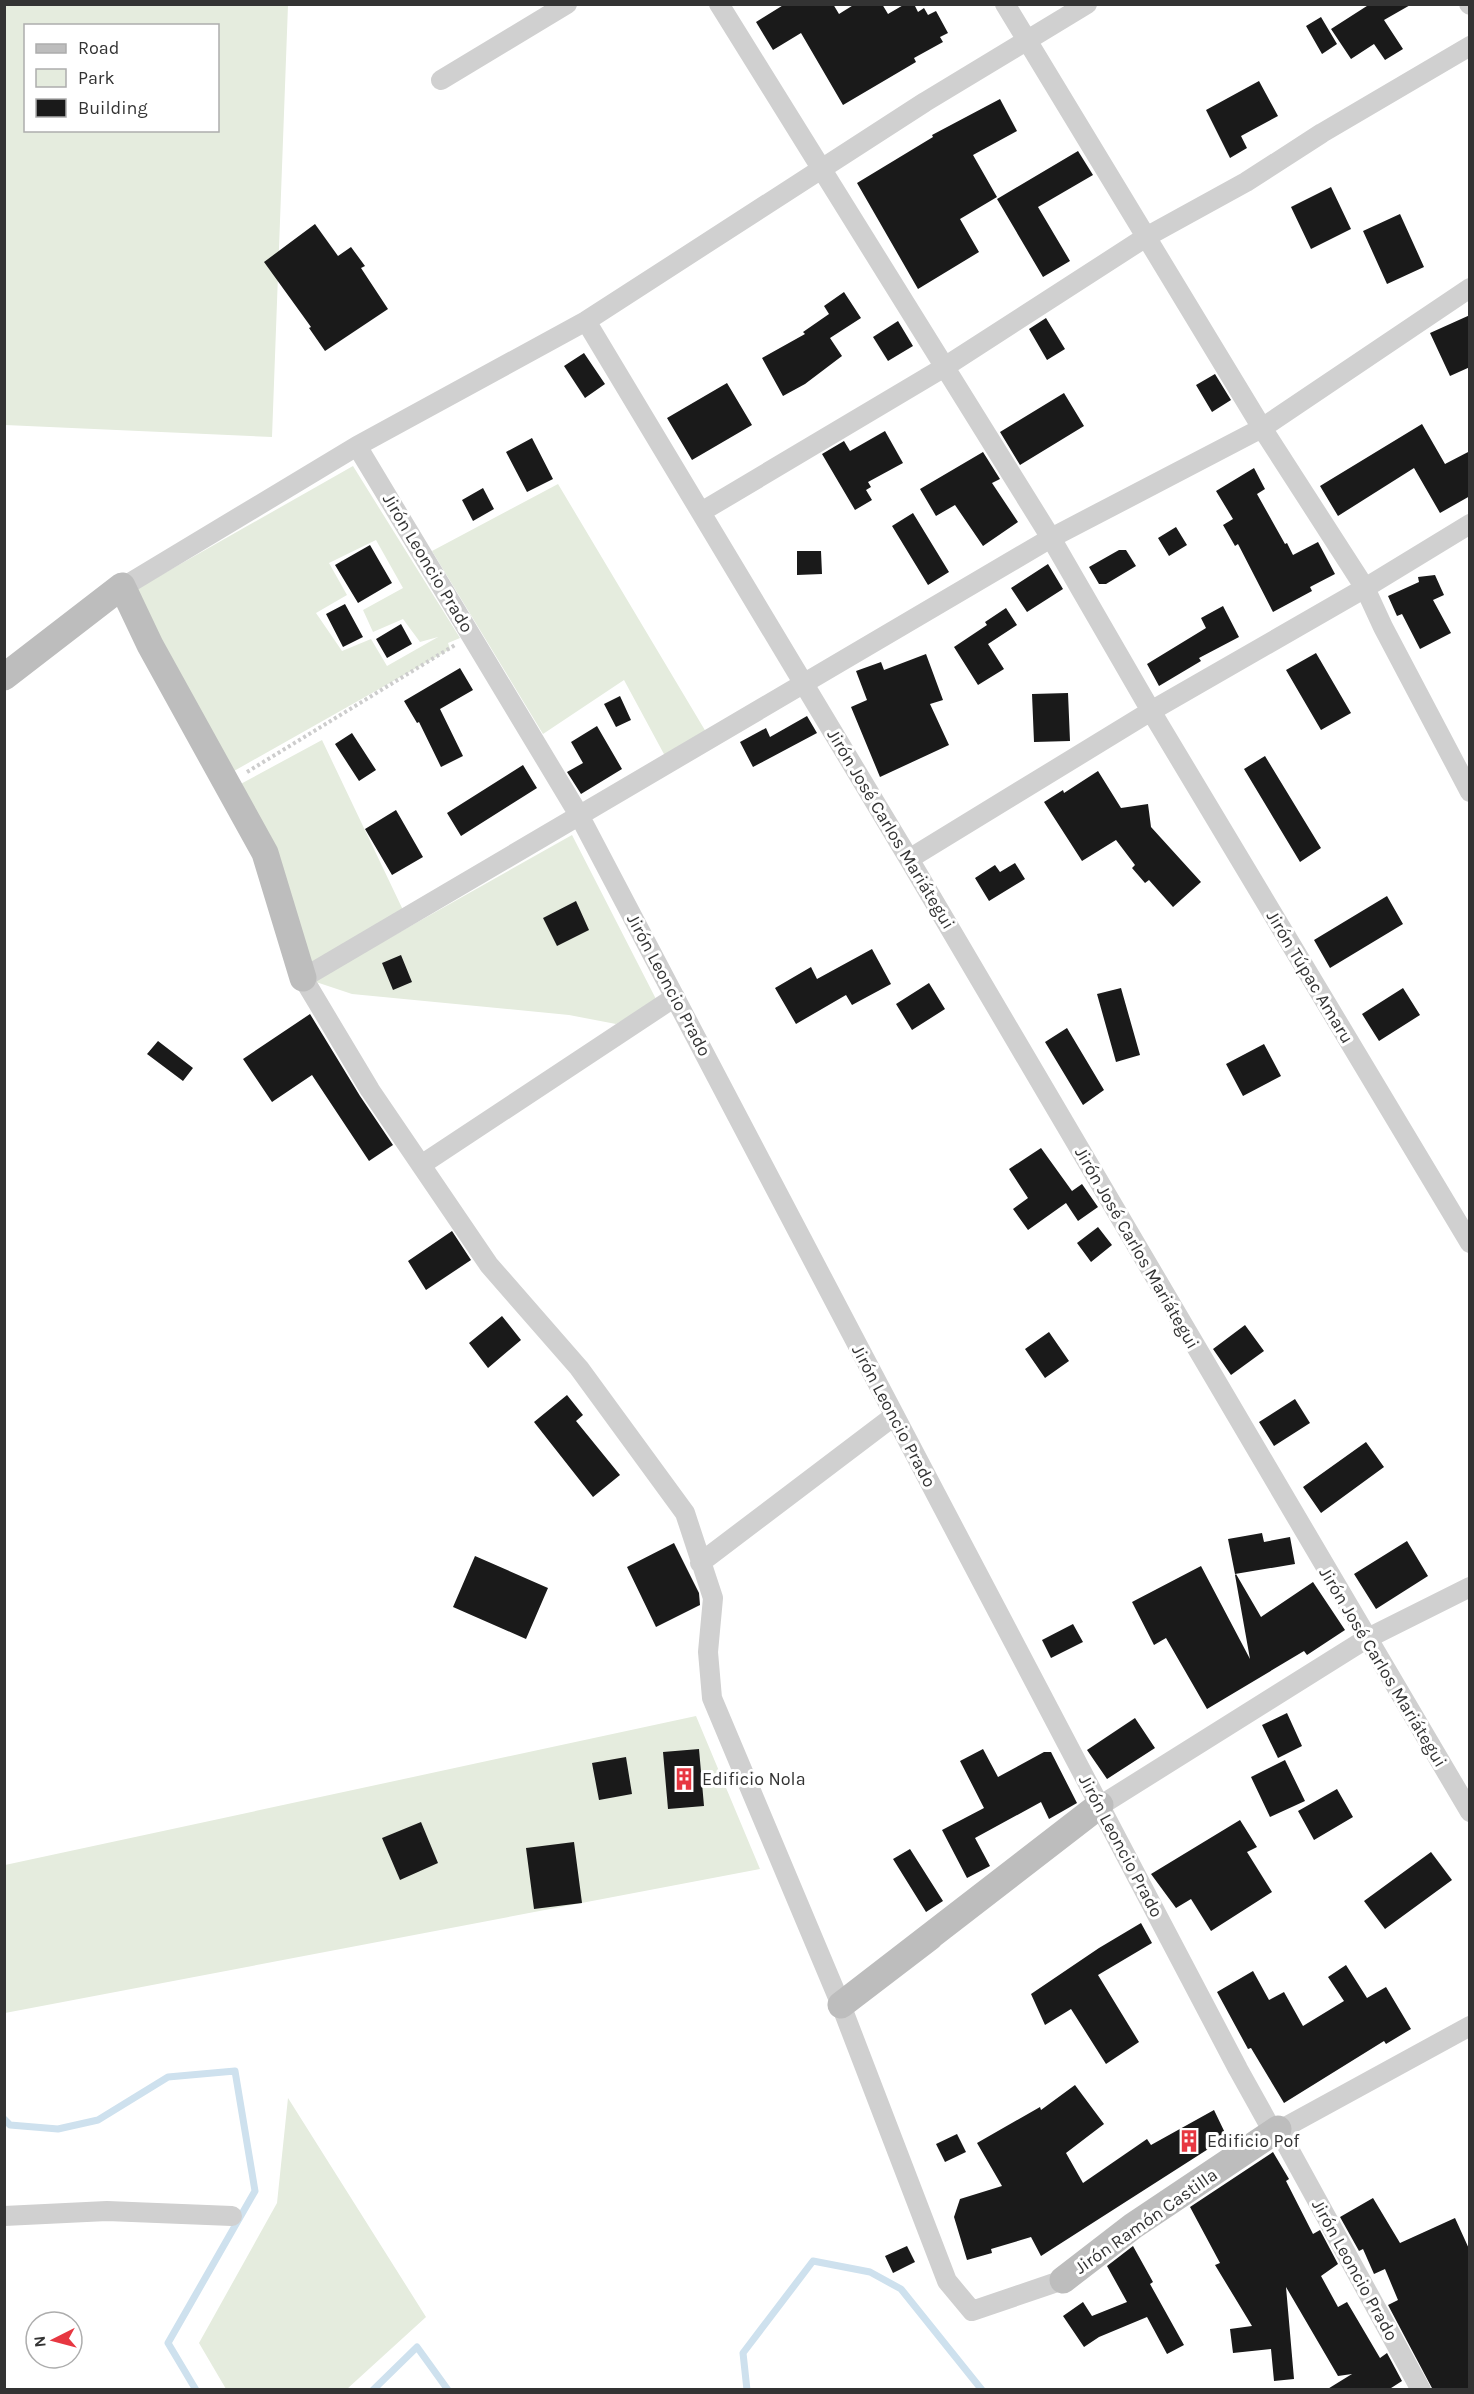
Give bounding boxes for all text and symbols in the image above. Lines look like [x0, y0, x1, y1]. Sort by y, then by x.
legend [24, 24, 219, 132]
text: Road [78, 37, 119, 59]
text: Park [78, 67, 115, 89]
text: Building [78, 97, 148, 119]
street label: Jirón Leoncio Prado [378, 490, 478, 636]
street label: Jirón José Carlos Mariátegui [822, 725, 960, 933]
street label: Jirón Túpac Amaru [1262, 907, 1358, 1047]
street label: Jirón Leoncio Prado [622, 910, 716, 1060]
street label: Jirón José Carlos Mariátegui [1070, 1143, 1204, 1353]
street label: Jirón Leoncio Prado [847, 1341, 941, 1491]
street label: Jirón José Carlos Mariátegui [1314, 1563, 1452, 1771]
building icon: Edificio Nola [671, 1766, 697, 1792]
place label: Edificio Nola [702, 1768, 806, 1790]
street label: Jirón Leoncio Prado [1074, 1771, 1168, 1921]
building icon: Edificio Pof [1176, 2128, 1202, 2154]
place label: Edificio Pof [1207, 2130, 1300, 2152]
street label: Jirón Ramón Castilla [1070, 2163, 1222, 2279]
street label: Jirón Leoncio Prado [1307, 2196, 1403, 2344]
north arrow [24, 2310, 84, 2370]
text: N [30, 2335, 50, 2348]

